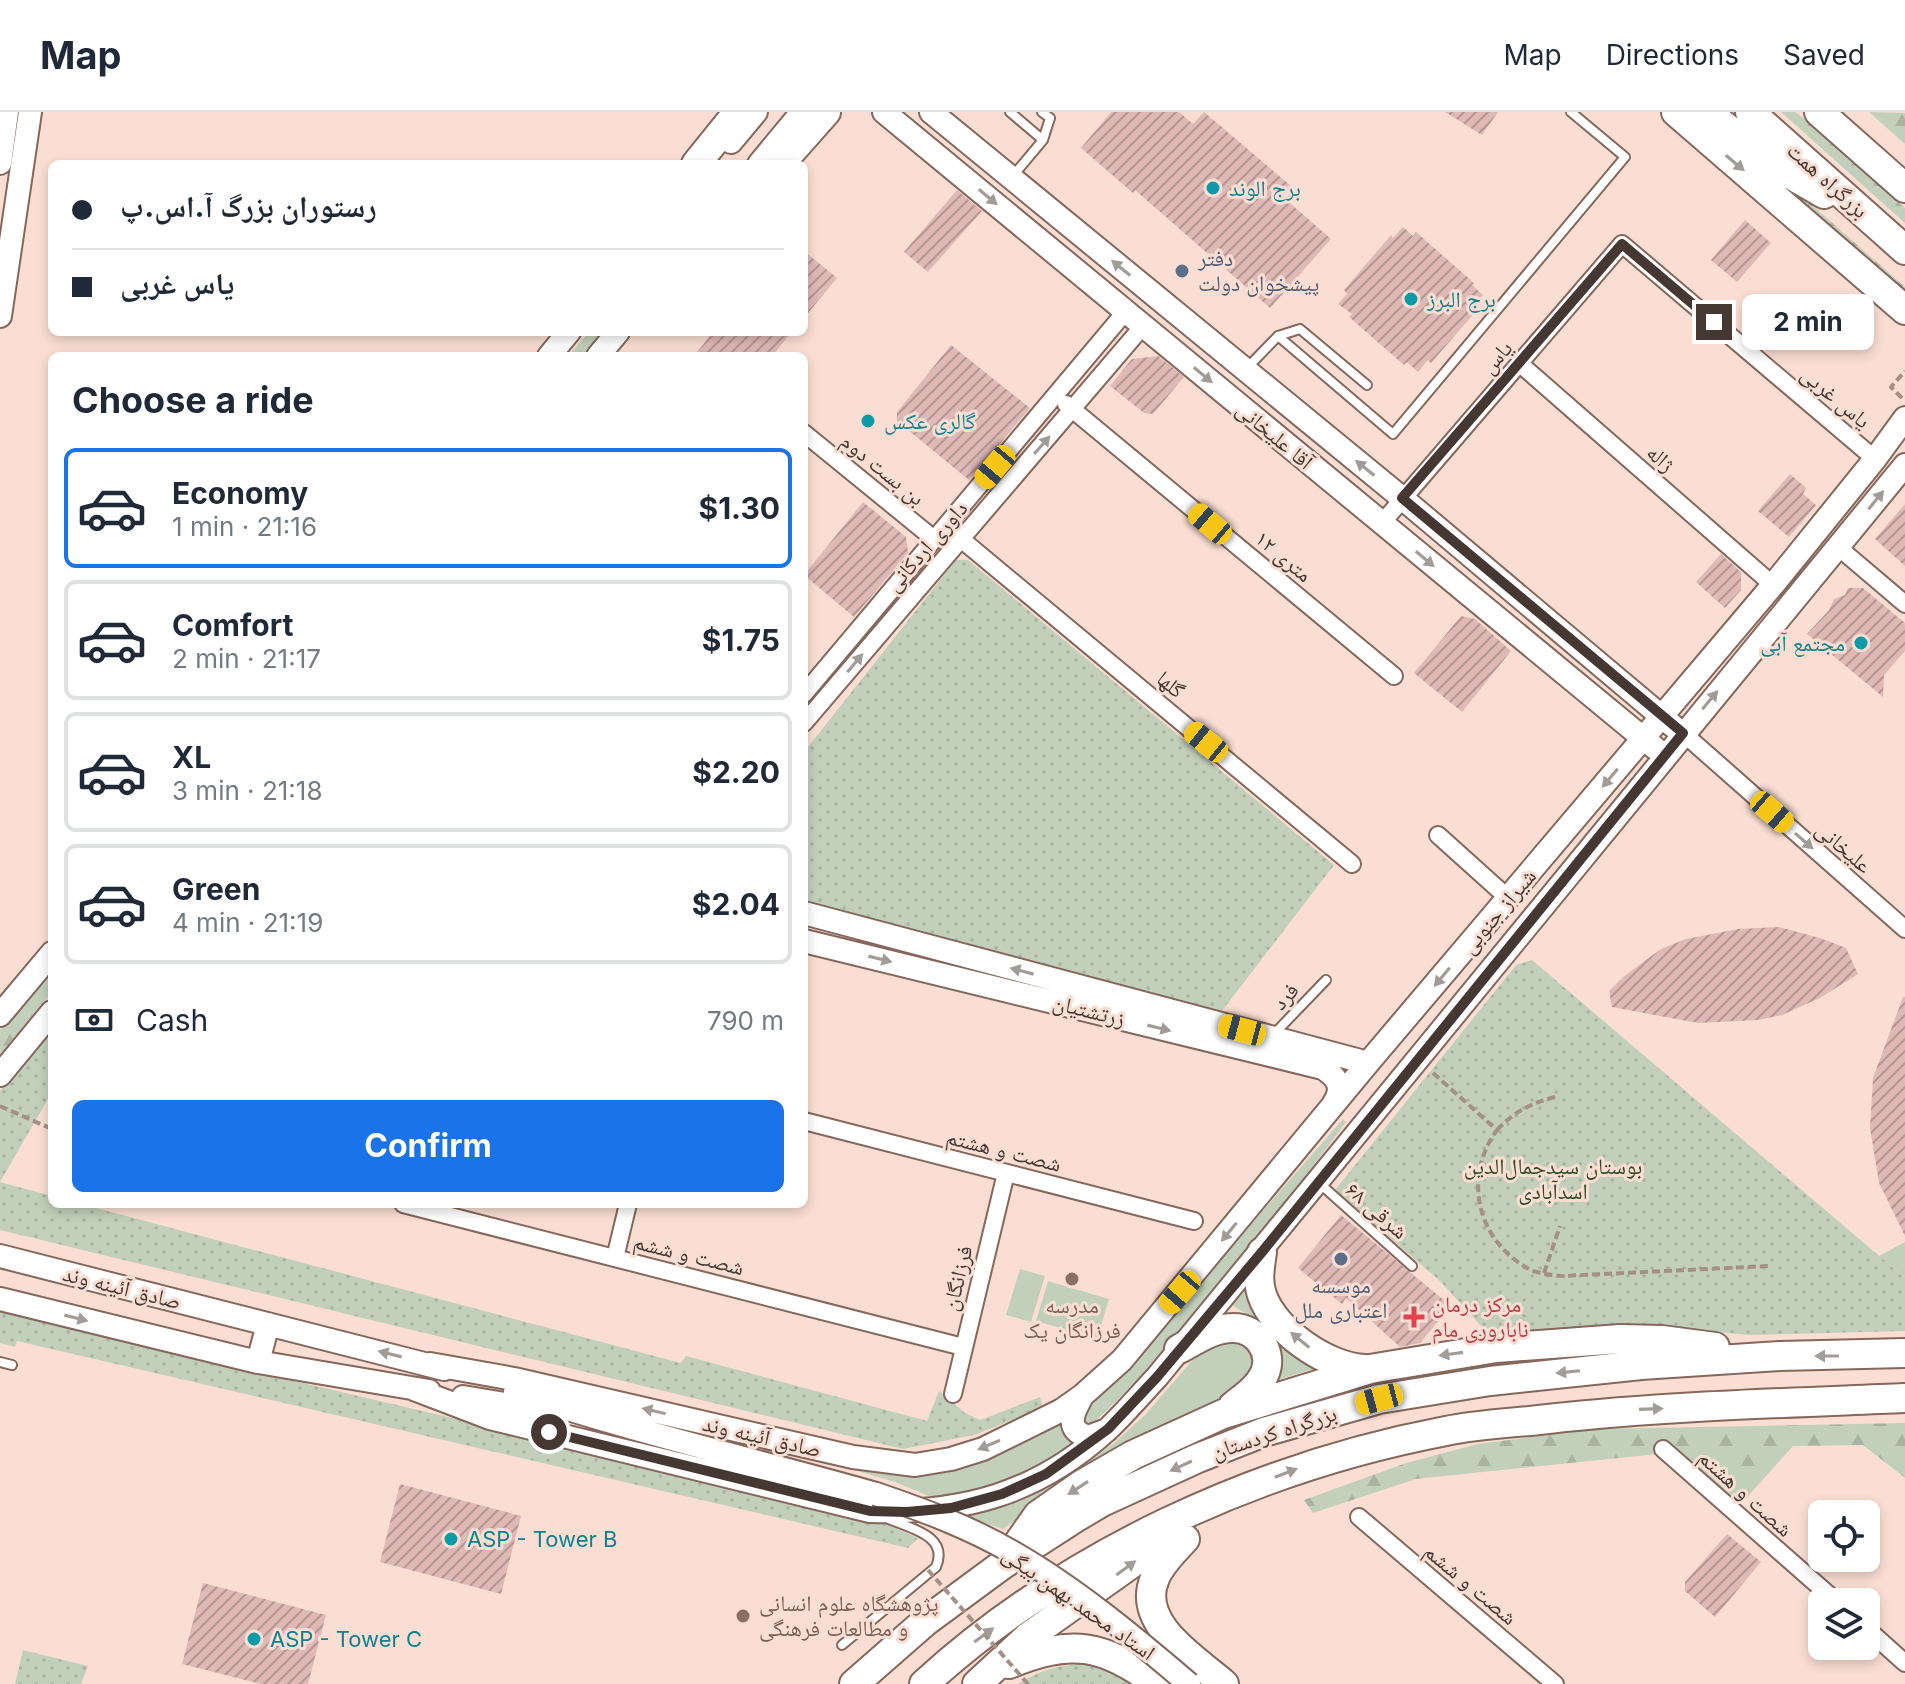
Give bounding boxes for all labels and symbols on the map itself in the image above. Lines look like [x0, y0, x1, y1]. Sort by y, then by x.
street label: بزرگراه همت [1782, 137, 1874, 223]
one-way arrow [1726, 153, 1745, 171]
place label: برج الوند [1229, 175, 1301, 202]
marker: برج الوند [1204, 179, 1222, 197]
one-way arrow [977, 188, 997, 205]
place label: دفتر پیشخوان دولت [1197, 245, 1319, 297]
one-way arrow [1111, 260, 1131, 277]
marker: دفتر پیشخوان دولت [1173, 262, 1191, 280]
place label: برج البرز [1426, 286, 1496, 313]
marker: برج البرز [1402, 290, 1420, 308]
callout: 2 min [1742, 294, 1874, 350]
route end [1696, 304, 1732, 340]
street label: یاس [1475, 335, 1518, 380]
street label: یاس غربی [1795, 360, 1876, 434]
one-way arrow [1193, 367, 1213, 383]
street label: آقا علیخانی [1231, 395, 1319, 476]
place label: گالری عکس [884, 408, 976, 435]
marker: گالری عکس [859, 412, 877, 430]
street label: بن بست دوم [835, 427, 930, 512]
one-way arrow [1033, 435, 1050, 455]
street label: ژاله [1642, 439, 1680, 477]
car [970, 441, 1020, 493]
one-way arrow [1356, 460, 1376, 477]
one-way arrow [1867, 490, 1884, 510]
street label: داوری اردکانی [880, 495, 973, 597]
car [1184, 499, 1236, 549]
street label: ۱۲ متری [1250, 525, 1318, 588]
one-way arrow [1415, 550, 1435, 567]
place label: مجتمع آبی [1760, 630, 1845, 657]
marker: مجتمع آبی [1852, 634, 1870, 652]
one-way arrow [846, 654, 863, 674]
street label: گلها [1152, 665, 1190, 703]
one-way arrow [1701, 691, 1718, 711]
car [1180, 718, 1232, 766]
one-way arrow [1602, 768, 1619, 788]
car [1746, 787, 1798, 837]
street label: علیخانی [1810, 816, 1877, 879]
one-way arrow [1795, 831, 1814, 849]
street label: شیراز جنوبی [1455, 863, 1542, 959]
one-way arrow [867, 953, 892, 966]
one-way arrow [1009, 965, 1034, 977]
one-way arrow [1434, 967, 1451, 987]
street label: فرد [1266, 977, 1304, 1015]
street label: زرتشتیان [1050, 989, 1128, 1032]
car [1216, 1012, 1268, 1048]
one-way arrow [1147, 1022, 1172, 1035]
street label: شصت و هشتم [943, 1123, 1064, 1179]
park label: بوستان سیدجمال‌الدین اسدآبادی [1464, 1153, 1642, 1205]
street label: ۶۸ شرقی [1340, 1176, 1413, 1245]
one-way arrow [1221, 1222, 1238, 1242]
street label: شصت و ششم [631, 1228, 747, 1282]
street label: فرزانگان [936, 1243, 979, 1314]
marker: موسسه اعتباری ملل [1332, 1250, 1350, 1268]
street label: صادق آئینه وند [60, 1260, 184, 1315]
car [1155, 1266, 1205, 1318]
marker: مدرسه فرزانگان یک [1063, 1270, 1081, 1288]
place label: موسسه اعتباری ملل [1295, 1272, 1387, 1324]
place label: مرکز درمان ناباروری مام [1432, 1291, 1529, 1344]
place label: مدرسه فرزانگان یک [1023, 1292, 1121, 1344]
marker: مرکز درمان ناباروری مام [1403, 1306, 1425, 1328]
one-way arrow [63, 1312, 88, 1325]
one-way arrow [1290, 1333, 1310, 1349]
one-way arrow [377, 1347, 402, 1360]
one-way arrow [1439, 1348, 1464, 1361]
one-way arrow [1814, 1350, 1839, 1362]
one-way arrow [1555, 1366, 1580, 1379]
car [1353, 1381, 1405, 1417]
street label: بزرگراه کردستان [1208, 1400, 1340, 1465]
one-way arrow [1639, 1402, 1664, 1415]
one-way arrow [642, 1404, 667, 1417]
street label: صادق آئینه وند [700, 1410, 824, 1463]
route start [531, 1414, 567, 1450]
one-way arrow [978, 1439, 1001, 1452]
street label: شصت و هشتم [1692, 1444, 1798, 1543]
one-way arrow [1169, 1459, 1193, 1472]
one-way arrow [1274, 1466, 1298, 1479]
one-way arrow [1067, 1480, 1088, 1495]
place label: ASP - Tower B [467, 1526, 617, 1552]
marker: ASP - Tower B [442, 1530, 460, 1548]
street label: شصت و ششم [1418, 1538, 1523, 1632]
street label: استاد محمد بهمن بیگی [997, 1541, 1160, 1666]
one-way arrow [1116, 1561, 1137, 1576]
place label: پژوهشگاه علوم انسانی و مطالعات فرهنگی [759, 1590, 939, 1642]
marker: پژوهشگاه علوم انسانی و مطالعات فرهنگی [734, 1607, 752, 1625]
place label: ASP - Tower C [270, 1626, 422, 1652]
one-way arrow [974, 1628, 995, 1643]
marker: ASP - Tower C [245, 1630, 263, 1648]

